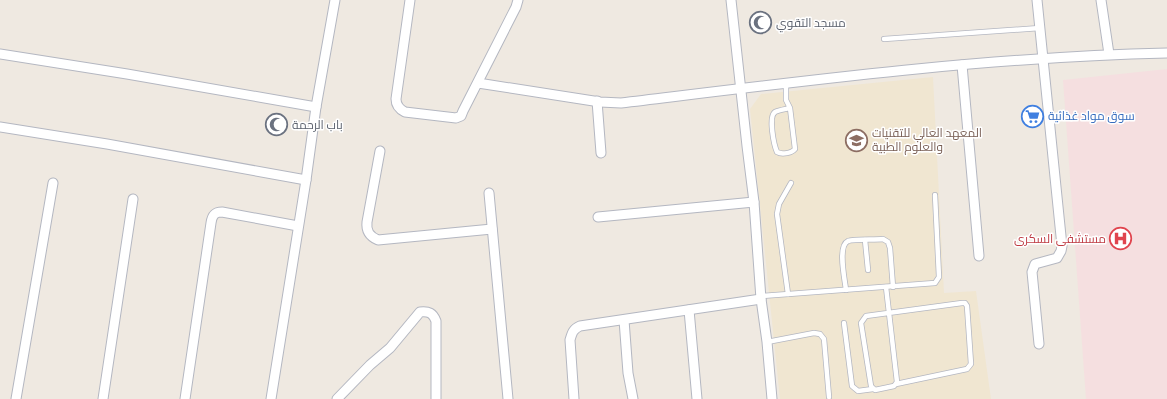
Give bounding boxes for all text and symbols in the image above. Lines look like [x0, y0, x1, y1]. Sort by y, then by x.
mosque icon: مسجد التقوي [747, 10, 773, 36]
place label: مسجد التقوي [776, 16, 846, 33]
supermarket icon: سوق مواد غذائية [1020, 103, 1046, 129]
place label: سوق مواد غذائية [1048, 109, 1135, 124]
mosque icon: باب الرحمة [263, 112, 289, 138]
place label: باب الرحمة [292, 118, 343, 133]
place label: المعهد العالي للتقنيات والعلوم الطبية [872, 126, 982, 155]
school or university icon: المعهد العالي للتقنيات والعلوم الطبية [843, 127, 869, 153]
hospital icon: مستشفى السكرى [1108, 226, 1134, 252]
place label: مستشفى السكرى [1014, 232, 1106, 247]

